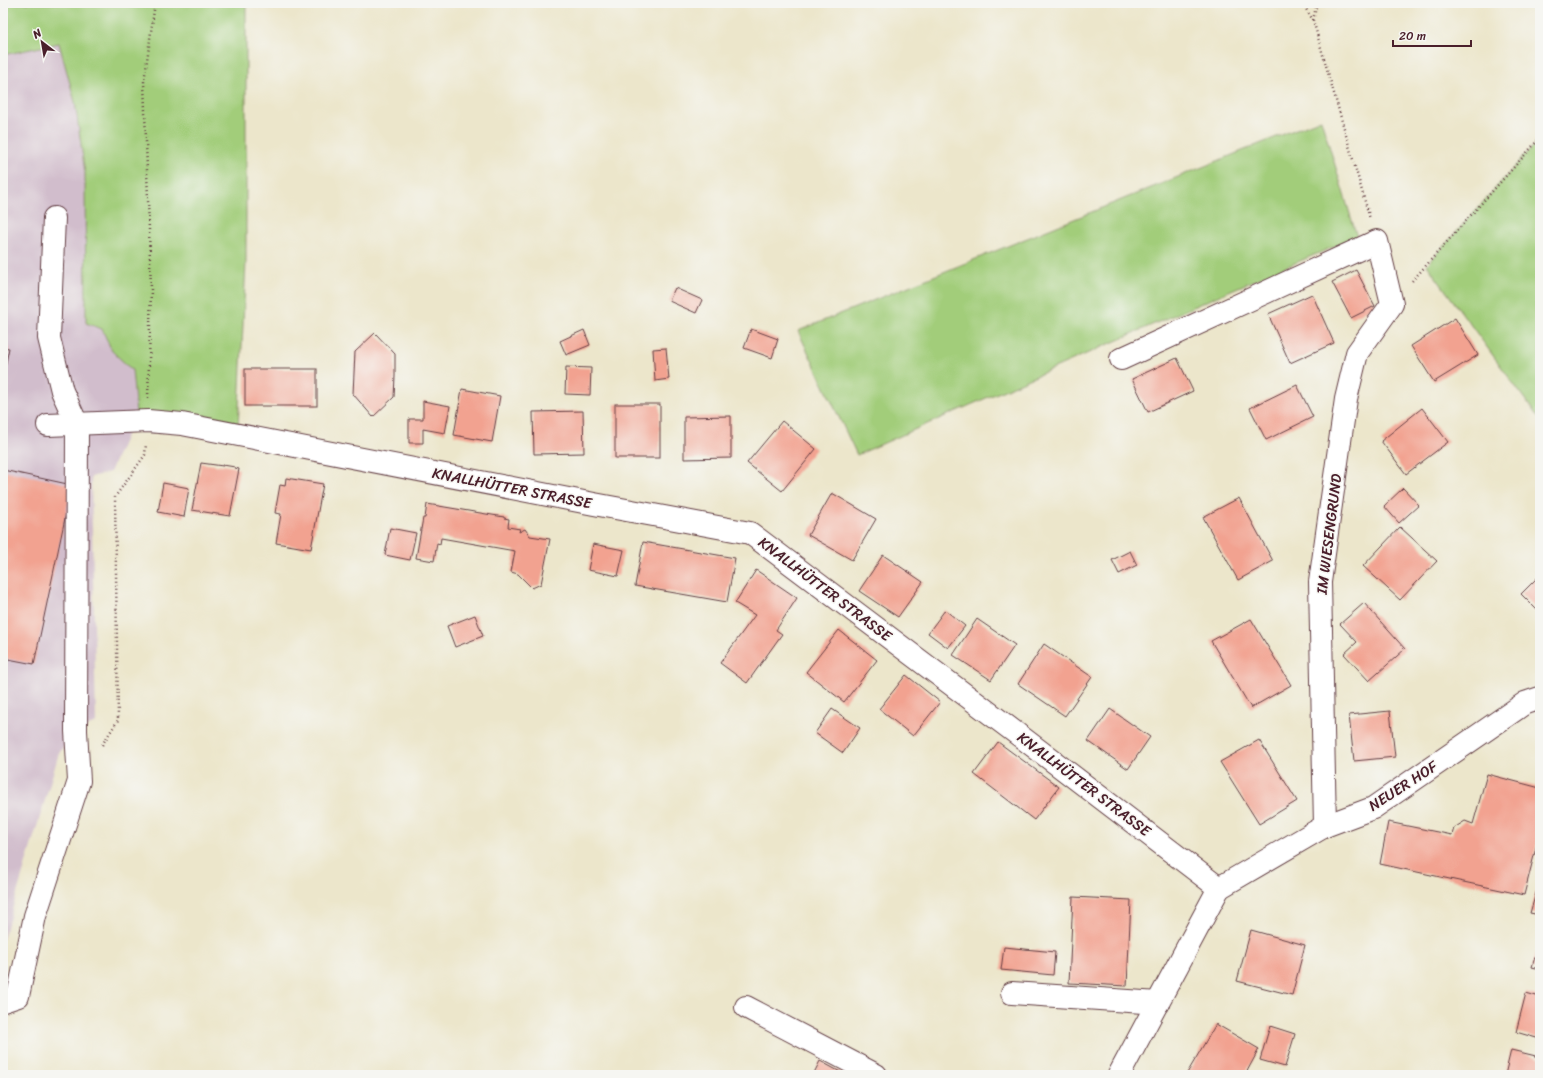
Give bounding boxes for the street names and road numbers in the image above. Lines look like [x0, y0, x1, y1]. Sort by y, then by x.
street label: KNALLHÜTTER STRASSE [430, 460, 596, 517]
street label: IM WIESENGRUND [1309, 472, 1349, 597]
street label: KNALLHÜTTER STRASSE [752, 530, 899, 649]
street label: KNALLHÜTTER STRASSE [1011, 725, 1158, 844]
street label: NEUER HOF [1363, 753, 1444, 818]

